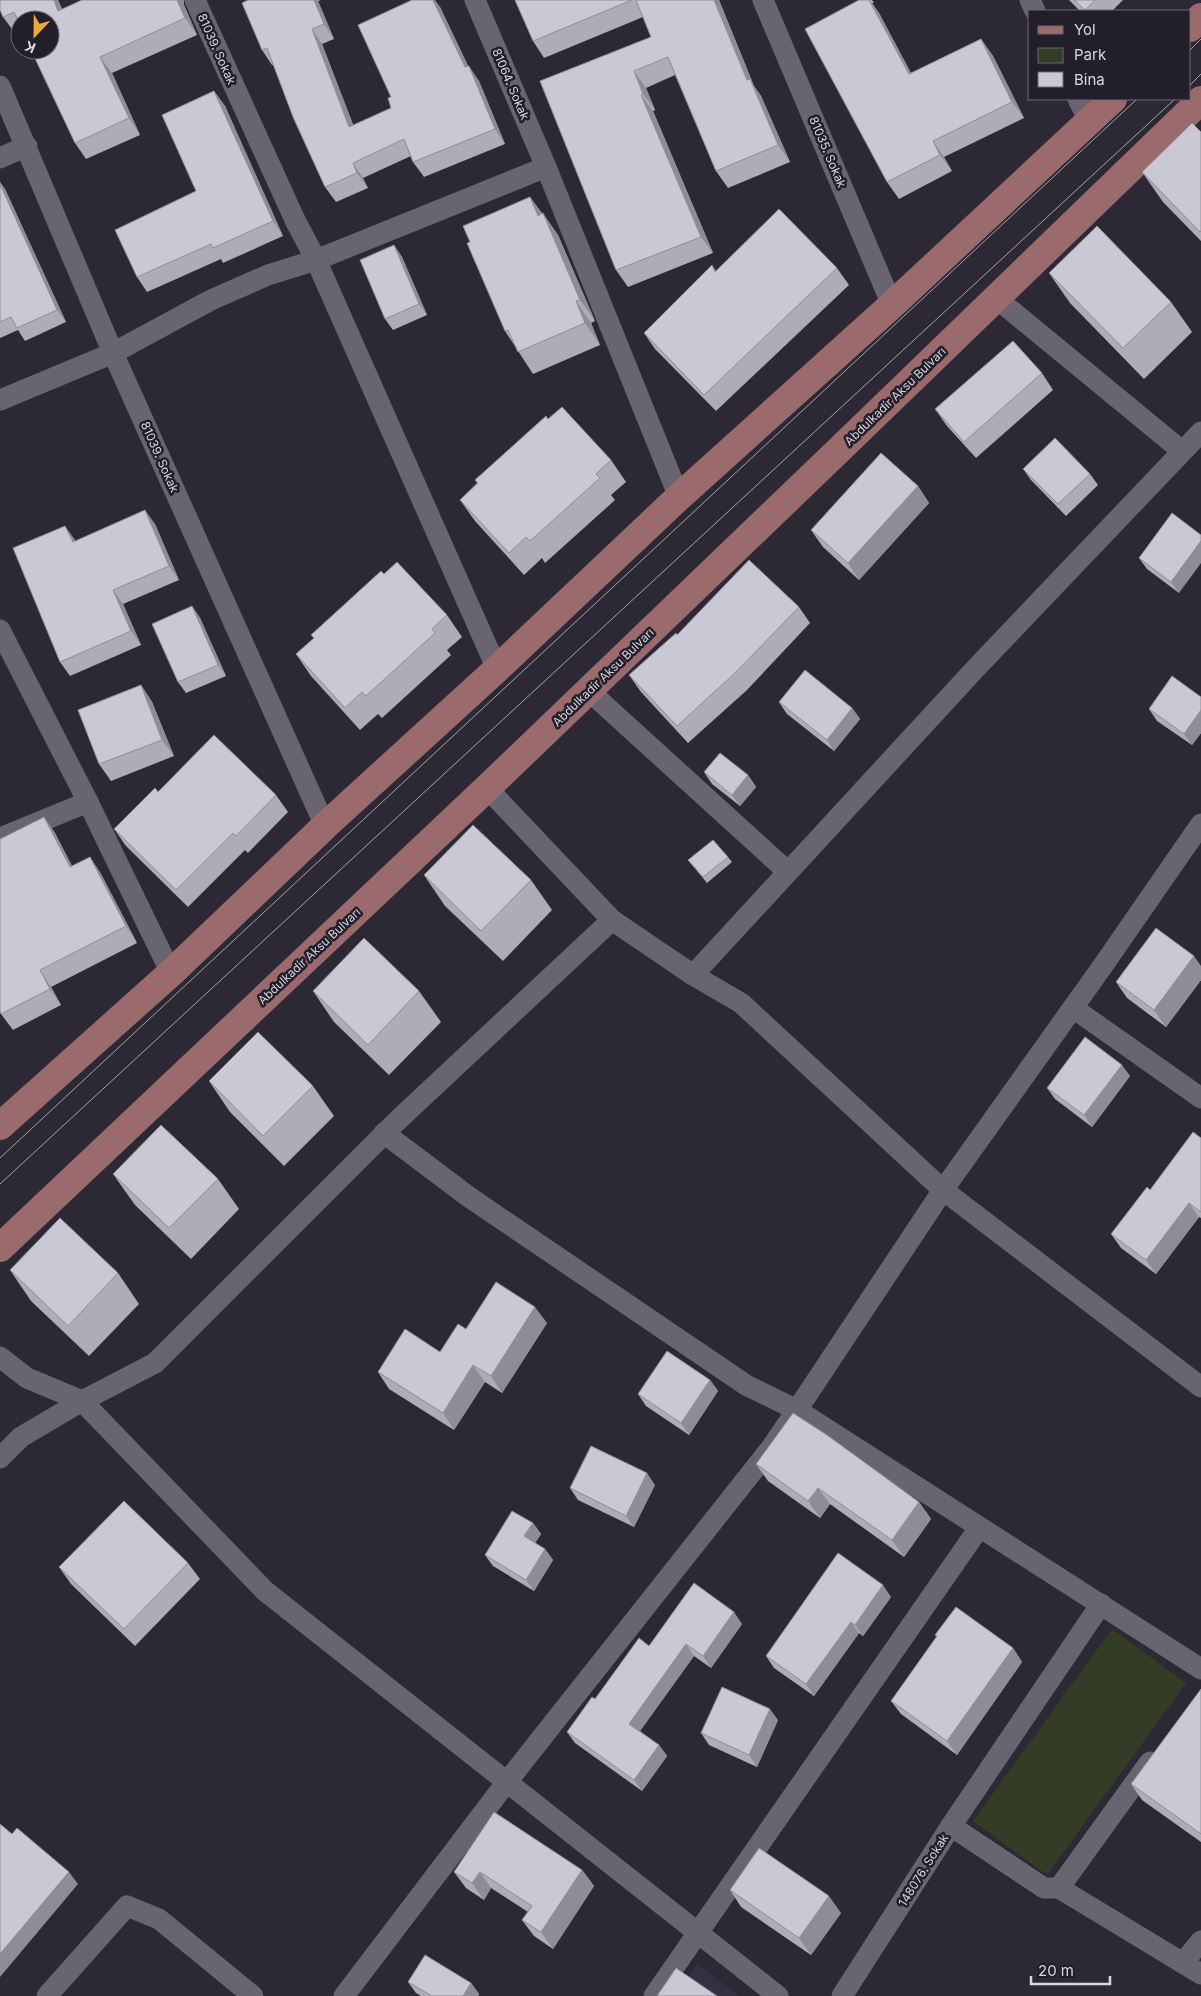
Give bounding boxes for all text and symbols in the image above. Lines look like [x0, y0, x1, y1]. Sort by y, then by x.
north arrow [10, 10, 60, 60]
legend [1028, 10, 1191, 100]
street label: 81039. Sokak [195, 11, 239, 87]
text: Yol [1074, 20, 1096, 39]
text: K [22, 38, 38, 57]
text: Park [1074, 45, 1107, 64]
street label: 81064. Sokak [489, 46, 533, 122]
text: Bina [1074, 70, 1105, 89]
street label: 81035. Sokak [806, 114, 850, 190]
street label: Abdulkadir Aksu Bulvarı [841, 344, 949, 448]
street label: 81039. Sokak [138, 419, 182, 495]
street label: Abdulkadir Aksu Bulvarı [549, 625, 657, 729]
street label: Abdulkadir Aksu Bulvarı [254, 904, 364, 1008]
street label: 148076. Sokak [895, 1831, 951, 1909]
scale bar [1031, 1954, 1110, 1986]
text: 20 m [1038, 1961, 1074, 1980]

